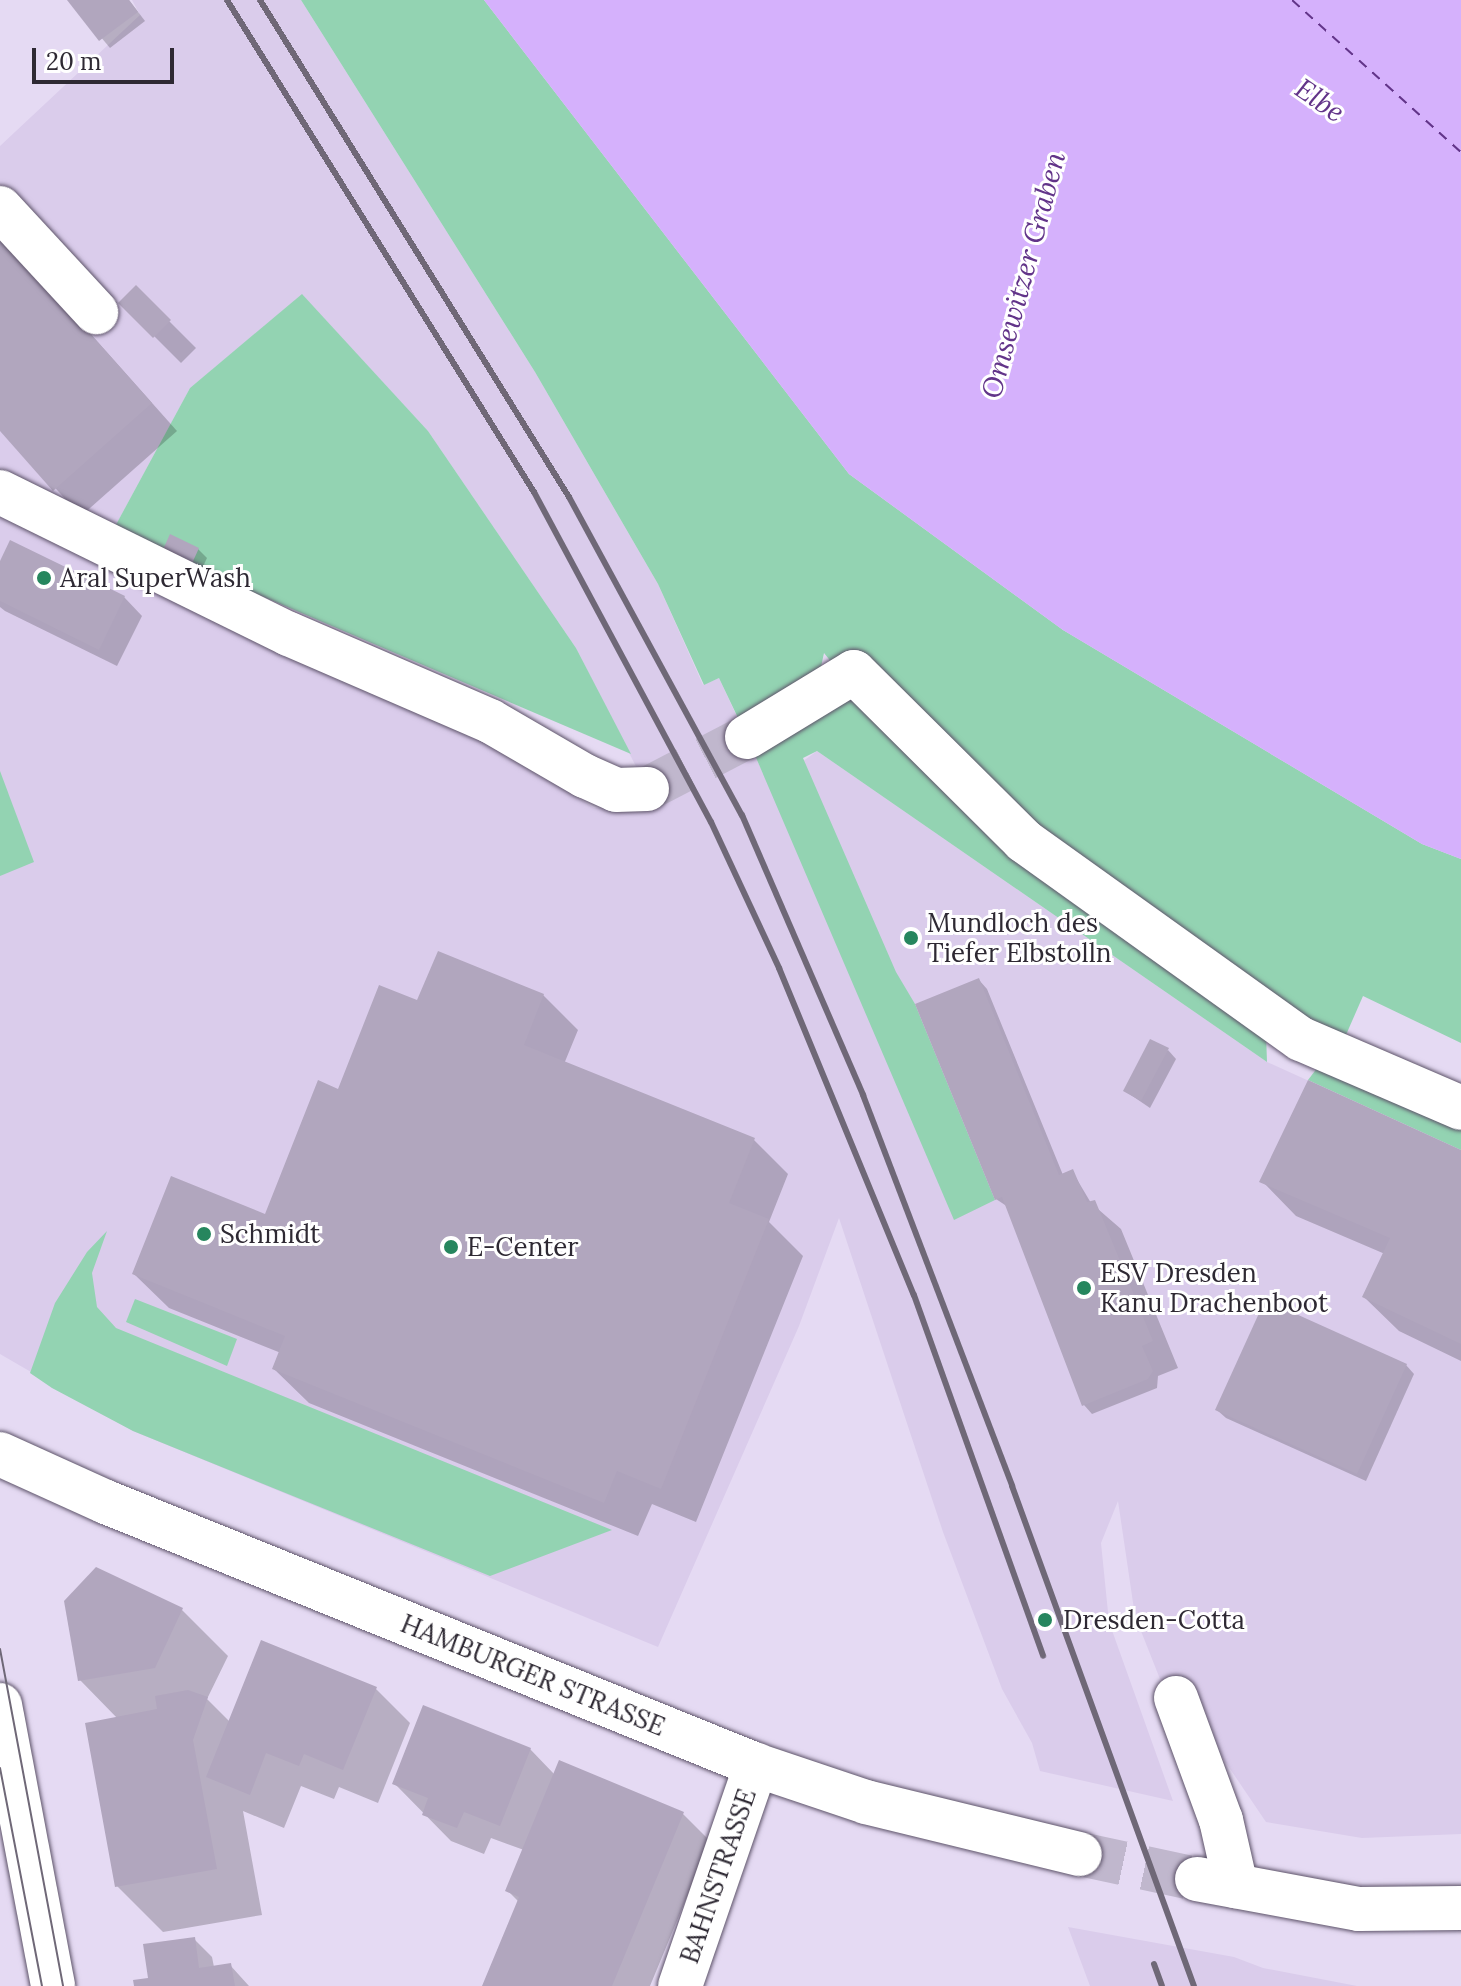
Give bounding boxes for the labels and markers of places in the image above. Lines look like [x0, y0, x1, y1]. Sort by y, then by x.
place label: Aral SuperWash [60, 562, 251, 594]
marker: Aral SuperWash [35, 569, 53, 587]
place label: Mundloch des Tiefer Elbstolln [927, 907, 1111, 968]
marker: Mundloch des Tiefer Elbstolln [902, 929, 920, 947]
place label: Schmidt [220, 1218, 320, 1250]
marker: Schmidt [195, 1225, 213, 1243]
place label: E-Center [467, 1231, 579, 1263]
marker: E-Center [442, 1238, 460, 1256]
place label: ESV Dresden Kanu Drachenboot [1100, 1257, 1328, 1318]
marker: ESV Dresden Kanu Drachenboot [1075, 1279, 1093, 1297]
place label: Dresden-Cotta [1063, 1604, 1245, 1636]
marker: Dresden-Cotta [1034, 1609, 1056, 1631]

